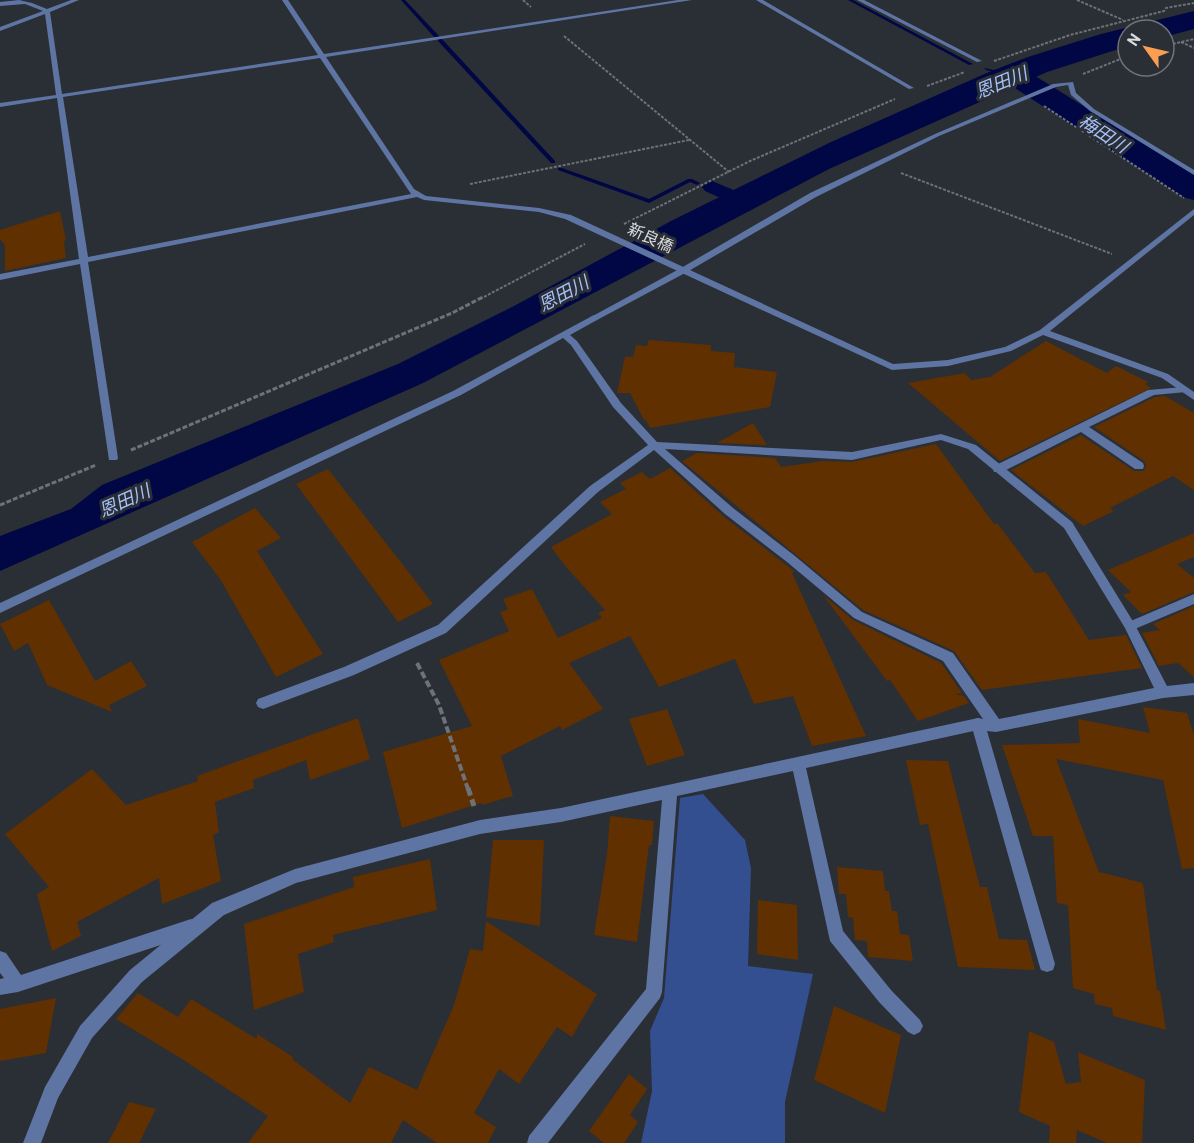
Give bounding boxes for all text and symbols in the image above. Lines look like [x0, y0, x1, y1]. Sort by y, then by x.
north arrow [1116, 18, 1176, 78]
text: N [1122, 30, 1144, 49]
water label: 恩田川 [972, 61, 1032, 102]
water label: 梅田川 [1075, 109, 1134, 158]
street label: 新良橋 [625, 218, 677, 256]
water label: 恩田川 [534, 270, 594, 315]
water label: 恩田川 [95, 478, 155, 521]

